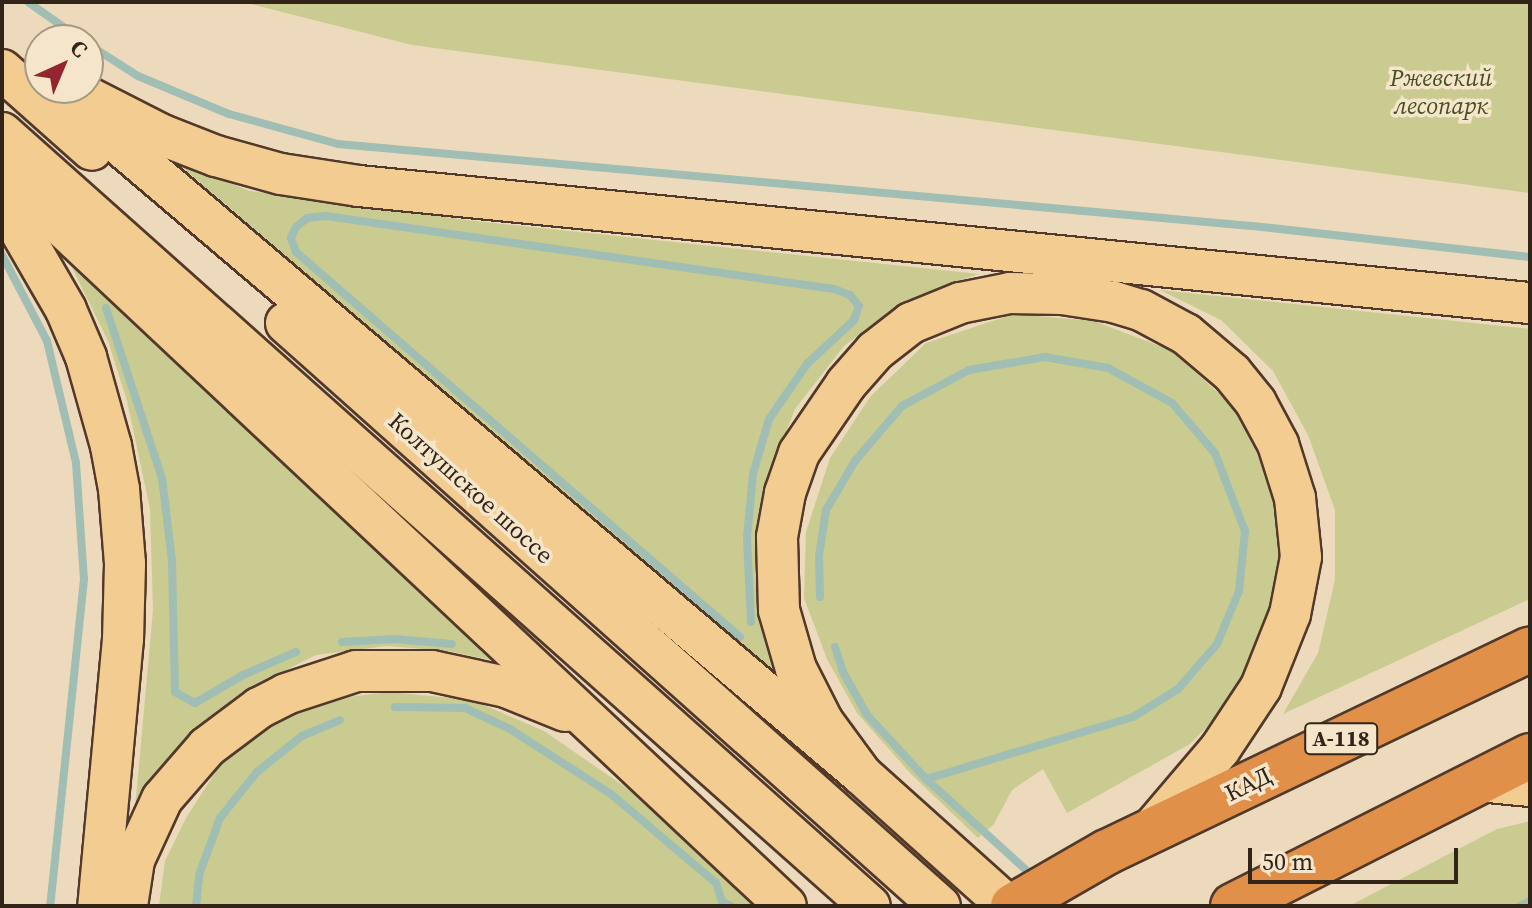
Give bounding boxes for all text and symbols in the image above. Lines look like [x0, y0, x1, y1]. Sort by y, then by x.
north arrow [24, 24, 104, 104]
text: С [64, 33, 95, 64]
park label: Ржевский лесопарк [1390, 64, 1492, 120]
street label: Колтушское шоссе [383, 407, 559, 569]
road number: А-118 [1303, 721, 1379, 757]
street label: КАД [1220, 760, 1276, 808]
scale bar [1252, 832, 1462, 882]
text: 50 m [1262, 845, 1313, 878]

